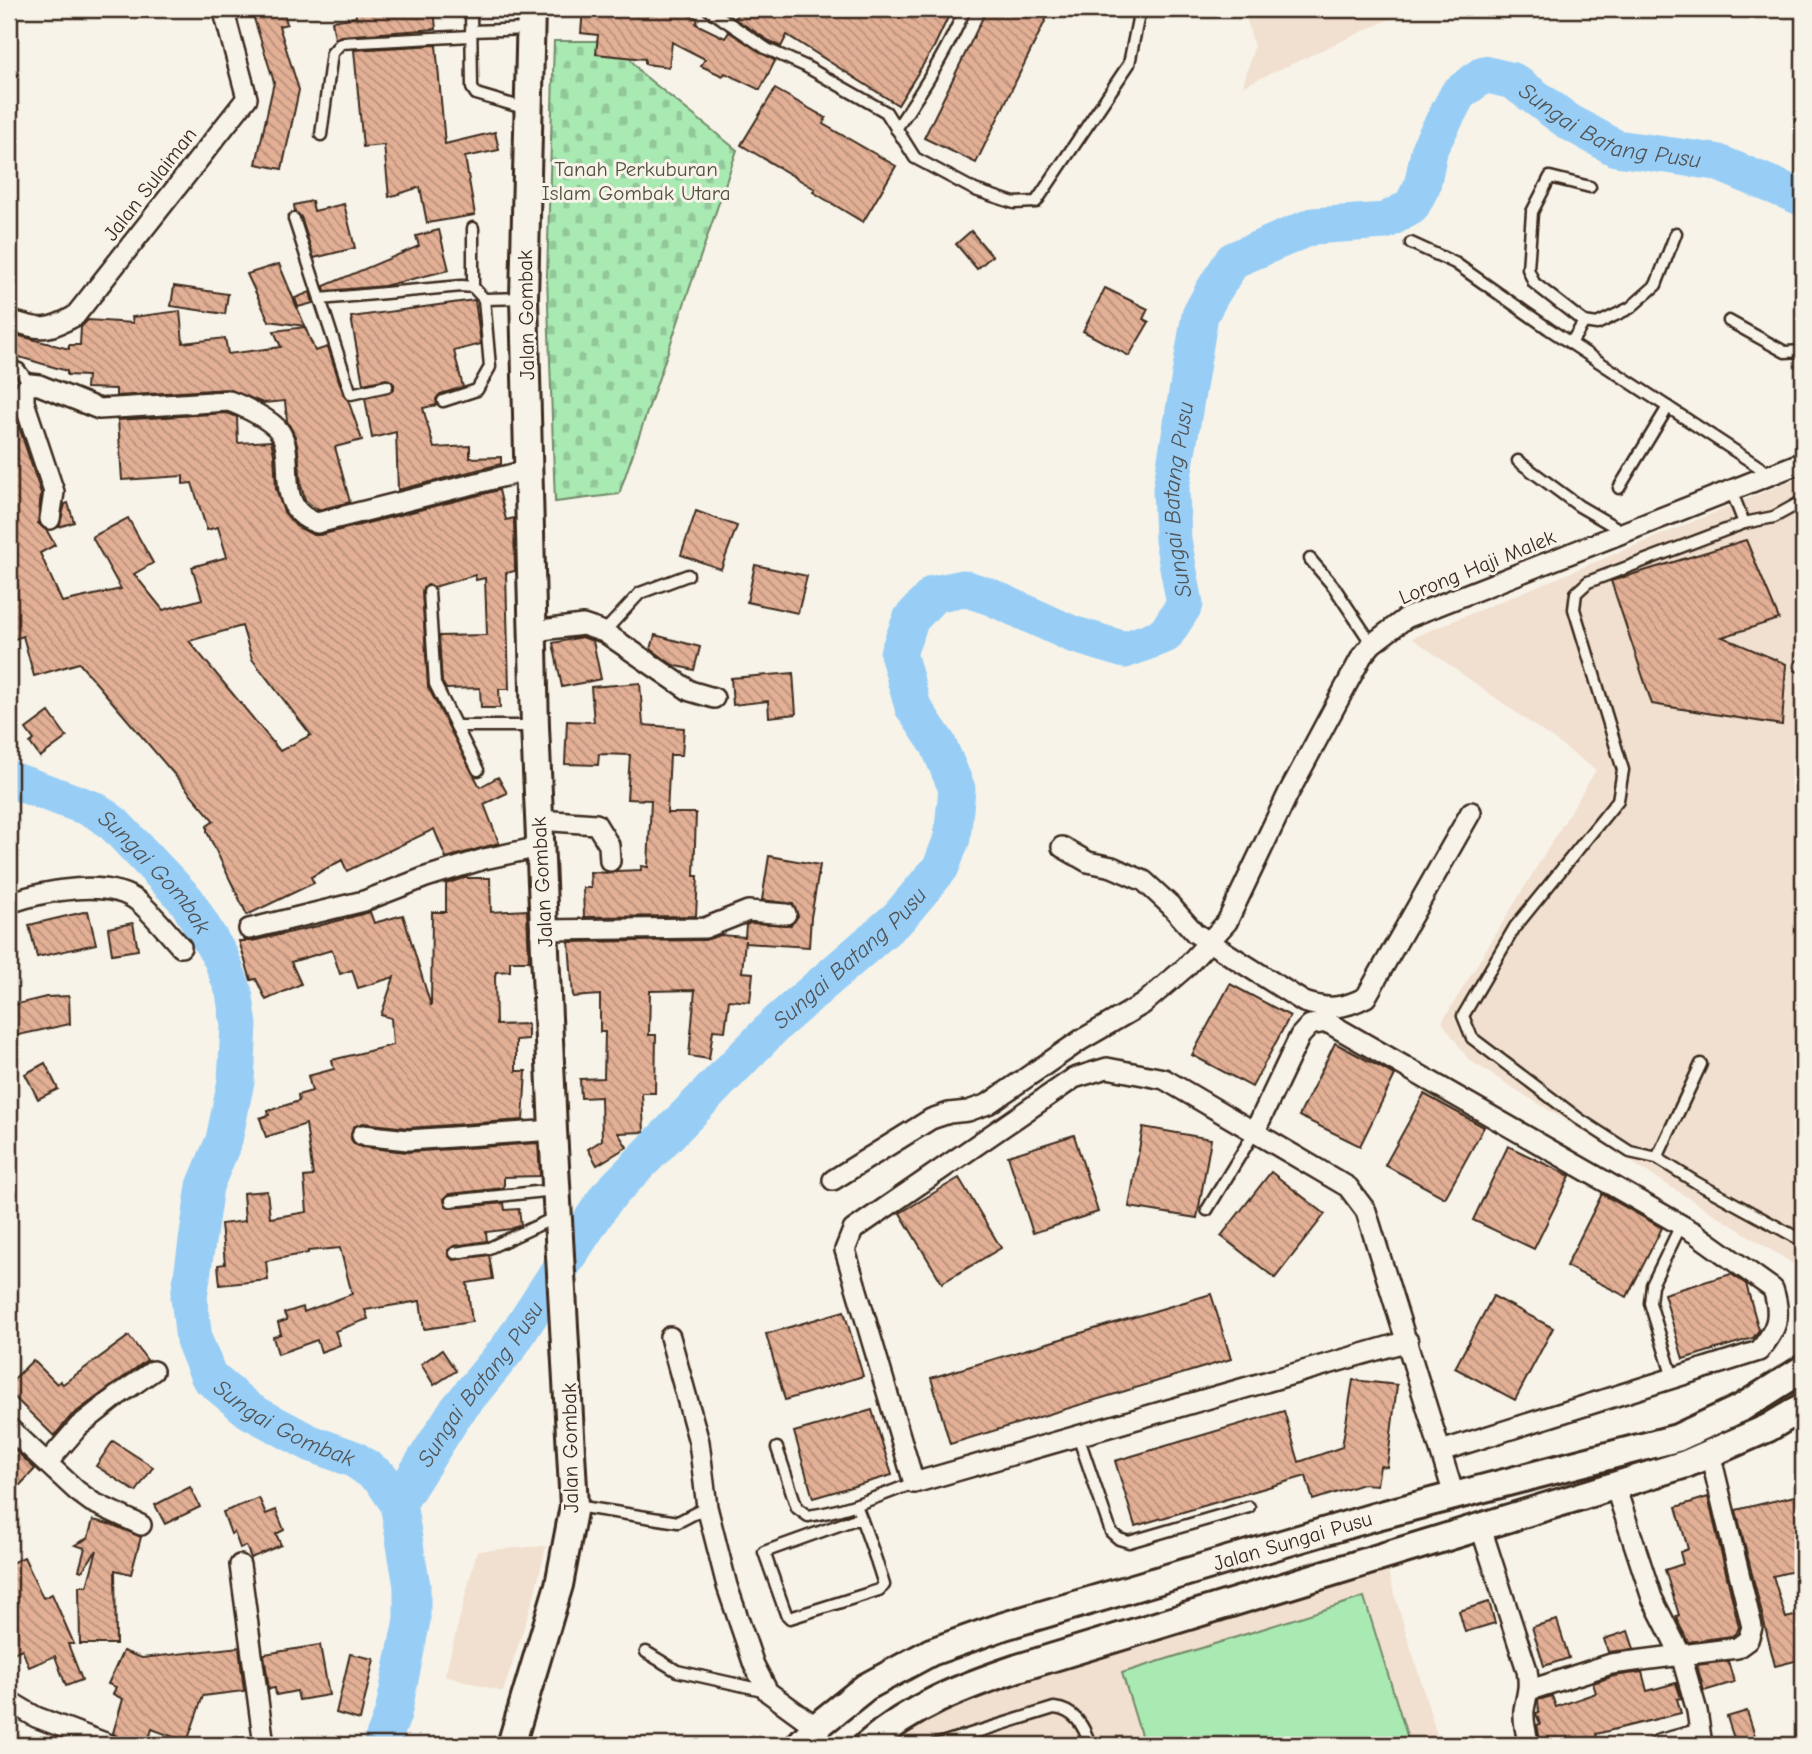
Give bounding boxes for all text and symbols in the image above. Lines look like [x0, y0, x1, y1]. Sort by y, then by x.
water label: Sungai Batang Pusu [1514, 77, 1703, 173]
street label: Jalan Sulaiman [98, 123, 202, 245]
park label: Tanah Perkuburan Islam Gombak Utara [541, 157, 731, 205]
street label: Jalan Gombak [513, 250, 539, 380]
water label: Sungai Batang Pusu [1157, 400, 1199, 600]
street label: Lorong Haji Malek [1395, 525, 1559, 609]
water label: Sungai Gombak [93, 804, 217, 939]
street label: Jalan Gombak [527, 816, 557, 948]
water label: Sungai Batang Pusu [767, 881, 932, 1034]
water label: Sungai Batang Pusu [411, 1296, 549, 1471]
water label: Sungai Gombak [209, 1373, 359, 1472]
street label: Jalan Gombak [557, 1383, 583, 1513]
street label: Jalan Sungai Pusu [1210, 1506, 1375, 1576]

